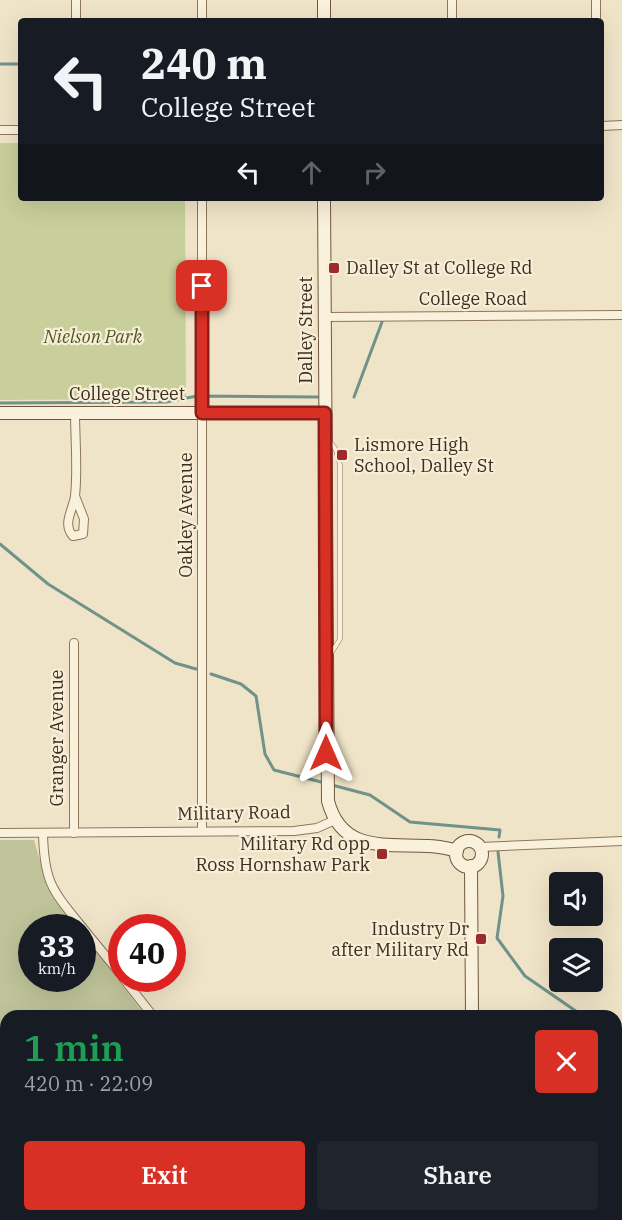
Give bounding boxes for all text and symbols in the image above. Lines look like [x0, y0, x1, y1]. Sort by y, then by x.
text: 240 m [141, 36, 267, 91]
icon: left [42, 42, 120, 120]
text: College Street [141, 89, 315, 124]
icon: left [232, 156, 265, 189]
icon: ahead [295, 156, 328, 189]
icon: right [358, 156, 391, 189]
place label: Dalley St at College Rd [346, 256, 532, 279]
pin [176, 260, 227, 311]
marker: Dalley St at College Rd [327, 261, 341, 275]
icon: arrive [185, 269, 218, 302]
street label: Dalley Street [294, 276, 317, 384]
street label: College Road [419, 287, 527, 310]
park label: Nielson Park [43, 325, 143, 348]
street label: College Street [69, 382, 185, 405]
place label: Lismore High School, Dalley St [354, 433, 494, 477]
marker: Lismore High School, Dalley St [335, 448, 349, 462]
street label: Oakley Avenue [174, 452, 197, 578]
street label: Granger Avenue [45, 669, 68, 807]
position arrow [294, 721, 358, 785]
street label: Military Road [177, 800, 291, 825]
place label: Military Rd opp Ross Hornshaw Park [195, 832, 370, 876]
marker: Military Rd opp Ross Hornshaw Park [375, 847, 389, 861]
map controls [549, 872, 603, 992]
button: sound [549, 872, 603, 926]
speed limit sign: 40 [108, 914, 186, 992]
place label: Industry Dr after Military Rd [331, 917, 469, 961]
text: 33 [39, 926, 75, 965]
marker: Industry Dr after Military Rd [474, 932, 488, 946]
button: layers [549, 938, 603, 992]
text: km/h [38, 959, 76, 978]
text: 1 min [24, 1024, 124, 1071]
button: close [535, 1030, 598, 1093]
text: 420 m · 22:09 [24, 1070, 153, 1097]
button: Exit [24, 1141, 305, 1210]
button: Share [317, 1141, 598, 1210]

